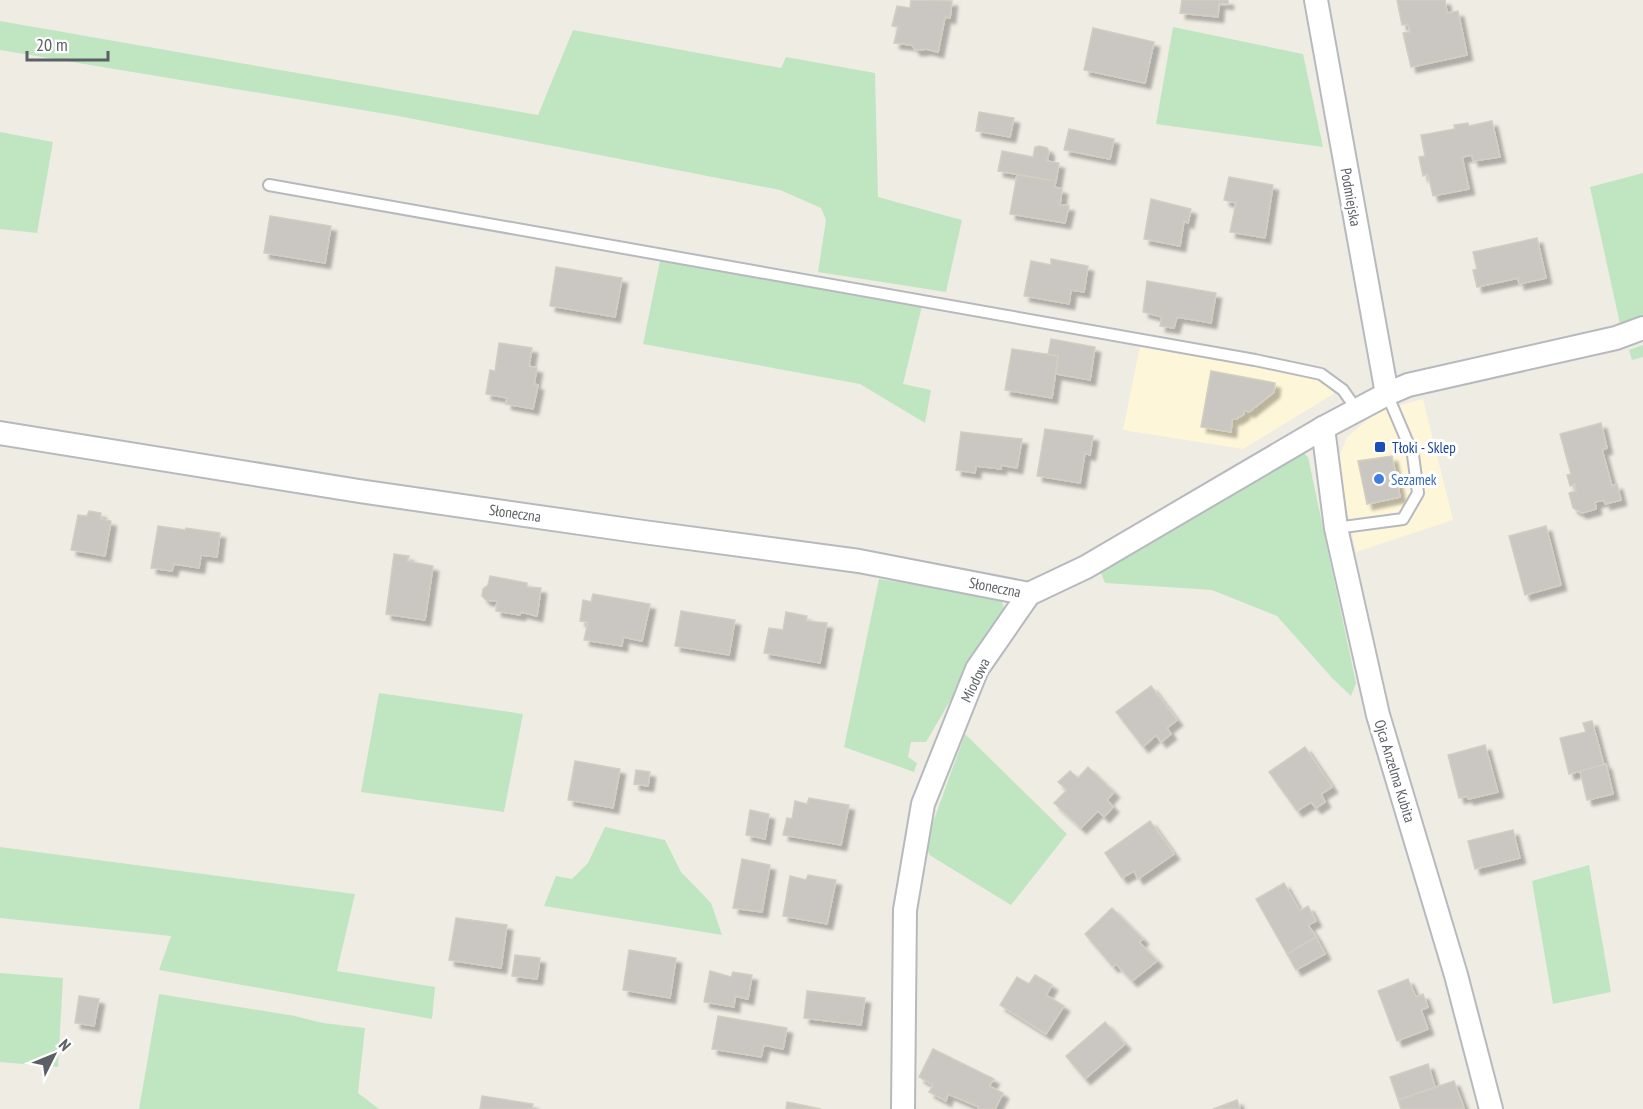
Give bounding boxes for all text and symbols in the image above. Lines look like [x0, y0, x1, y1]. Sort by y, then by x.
scale bar [27, 24, 108, 62]
text: 20 m [36, 33, 68, 56]
street label: Podmiejska [1337, 166, 1365, 228]
place label: Tłoki - Sklep [1392, 438, 1456, 457]
marker: Tłoki - Sklep [1373, 440, 1387, 454]
place label: Sezamek [1391, 470, 1437, 489]
marker: Sezamek [1372, 472, 1386, 486]
street label: Słoneczna [488, 500, 542, 526]
street label: Słoneczna [968, 573, 1022, 601]
street label: Miodowa [956, 655, 994, 705]
street label: Ojca Anzelma Kubita [1370, 717, 1420, 825]
north arrow [24, 1025, 84, 1085]
text: N [55, 1035, 75, 1055]

